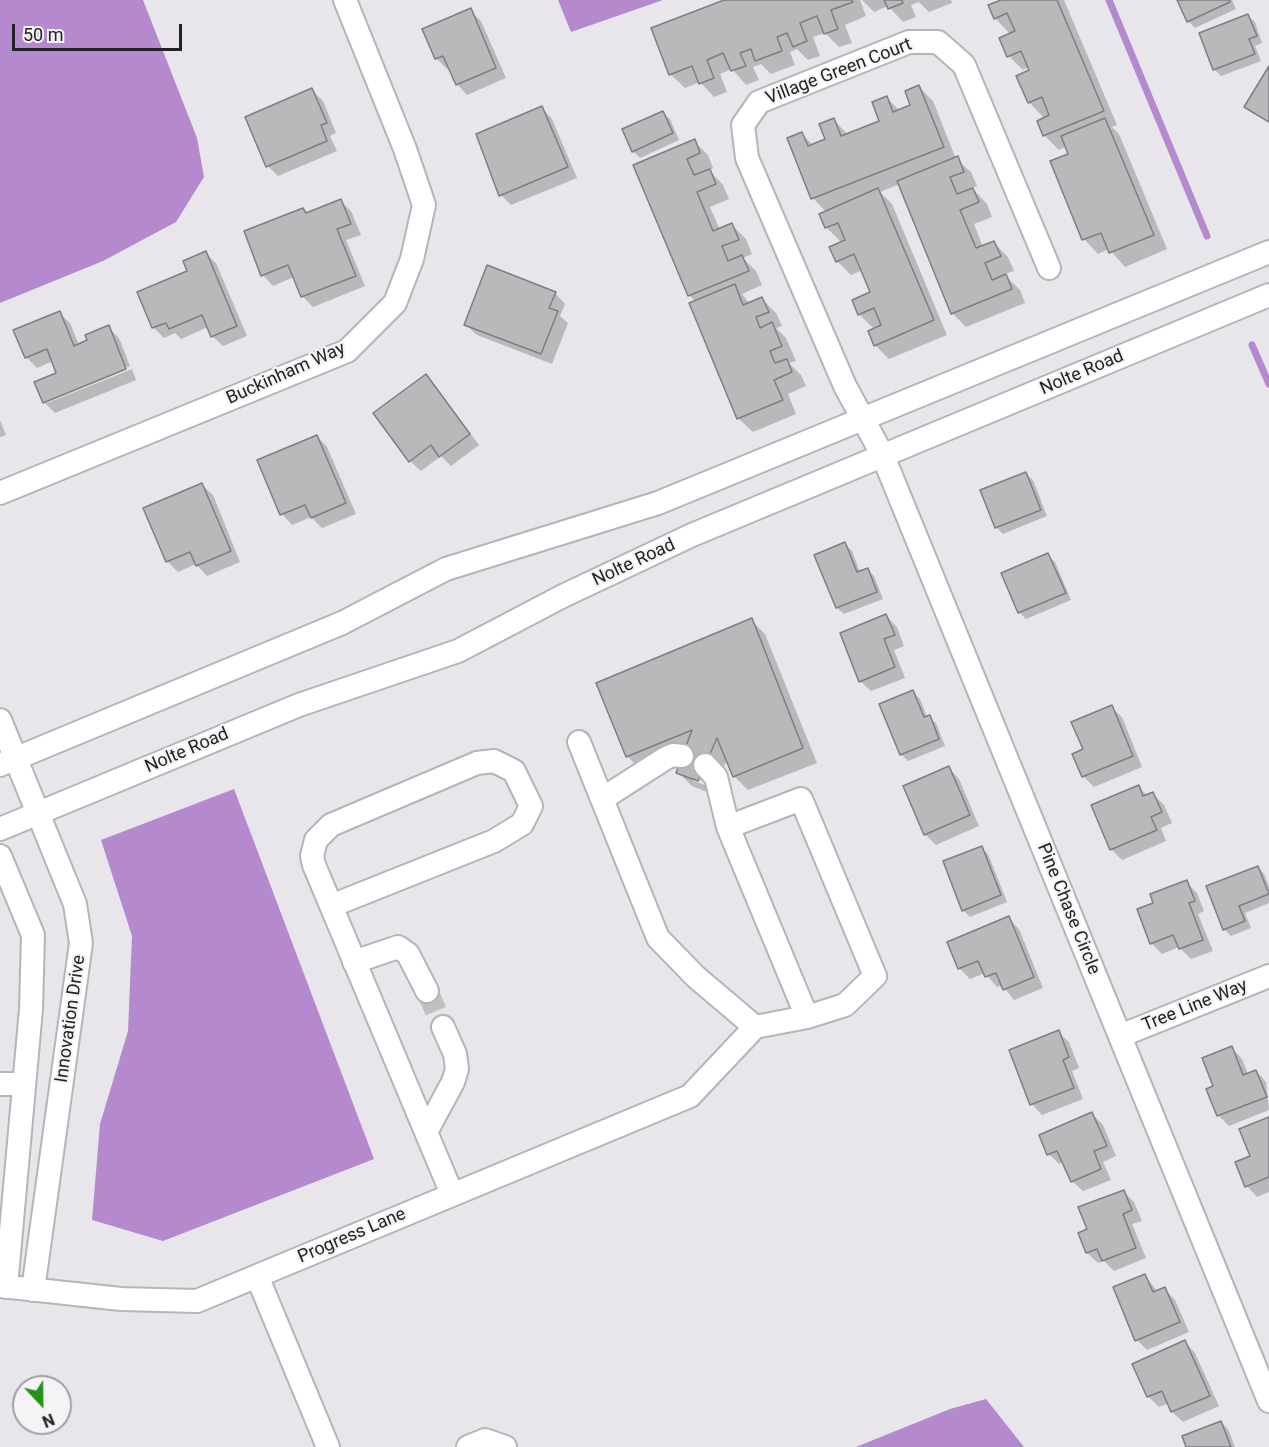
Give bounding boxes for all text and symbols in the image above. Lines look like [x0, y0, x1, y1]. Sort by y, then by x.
scale bar [15, 12, 184, 50]
text: 50 m [23, 24, 63, 45]
street label: Village Green Court [763, 34, 915, 110]
street label: Buckinham Way [223, 338, 349, 410]
street label: Nolte Road [1037, 346, 1127, 400]
street label: Nolte Road [589, 534, 679, 592]
street label: Nolte Road [142, 724, 232, 778]
street label: Pine Chase Circle [1032, 840, 1104, 978]
street label: Innovation Drive [51, 954, 91, 1084]
street label: Tree Line Way [1139, 975, 1251, 1037]
street label: Progress Lane [295, 1204, 409, 1268]
north arrow [12, 1375, 72, 1435]
text: N [39, 1409, 57, 1431]

